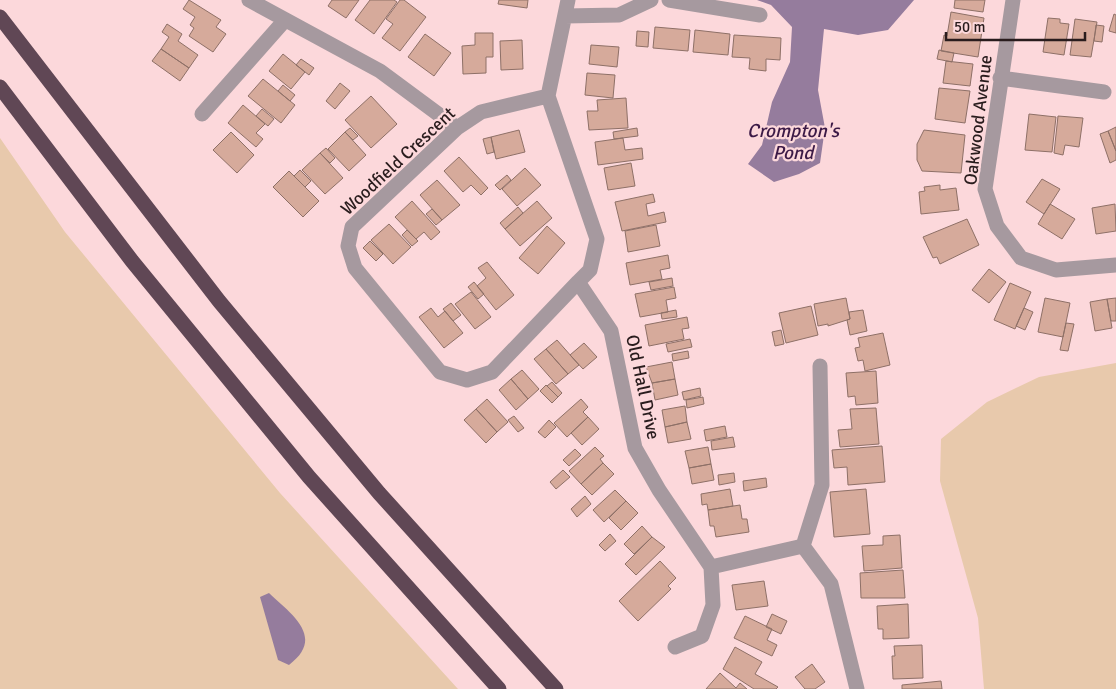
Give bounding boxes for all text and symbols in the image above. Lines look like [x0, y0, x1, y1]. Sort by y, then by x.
scale bar [946, 10, 1085, 42]
text: 50 m [954, 18, 985, 36]
street label: Oakwood Avenue [959, 54, 997, 186]
street label: Woodfield Crescent [336, 102, 460, 220]
water label: Crompton's Pond [747, 119, 841, 165]
street label: Old Hall Drive [621, 333, 665, 441]

